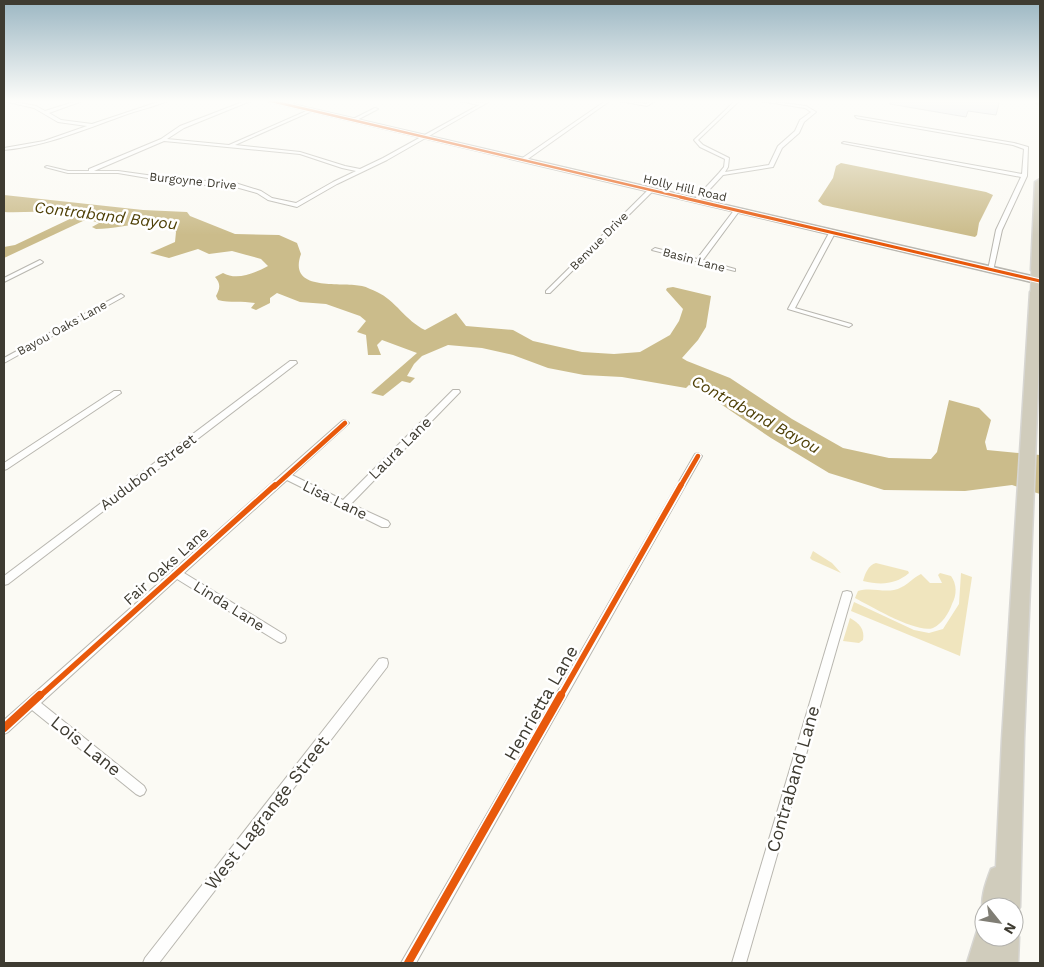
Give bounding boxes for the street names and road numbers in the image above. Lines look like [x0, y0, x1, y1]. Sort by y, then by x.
street label: Burgoyne Drive [149, 169, 237, 193]
street label: Holly Hill Road [642, 172, 728, 204]
street label: Benvue Drive [567, 209, 631, 273]
street label: Basin Lane [661, 245, 727, 275]
street label: Bayou Oaks Lane [15, 298, 109, 358]
street label: Laura Lane [365, 413, 435, 483]
street label: Audubon Street [96, 430, 200, 514]
street label: Lisa Lane [300, 477, 370, 523]
street label: Fair Oaks Lane [120, 523, 212, 609]
street label: Linda Lane [190, 577, 268, 635]
street label: Henrietta Lane [499, 642, 582, 764]
street label: Contraband Lane [762, 703, 823, 855]
street label: Lois Lane [47, 711, 126, 780]
street label: West Lagrange Street [200, 731, 333, 894]

